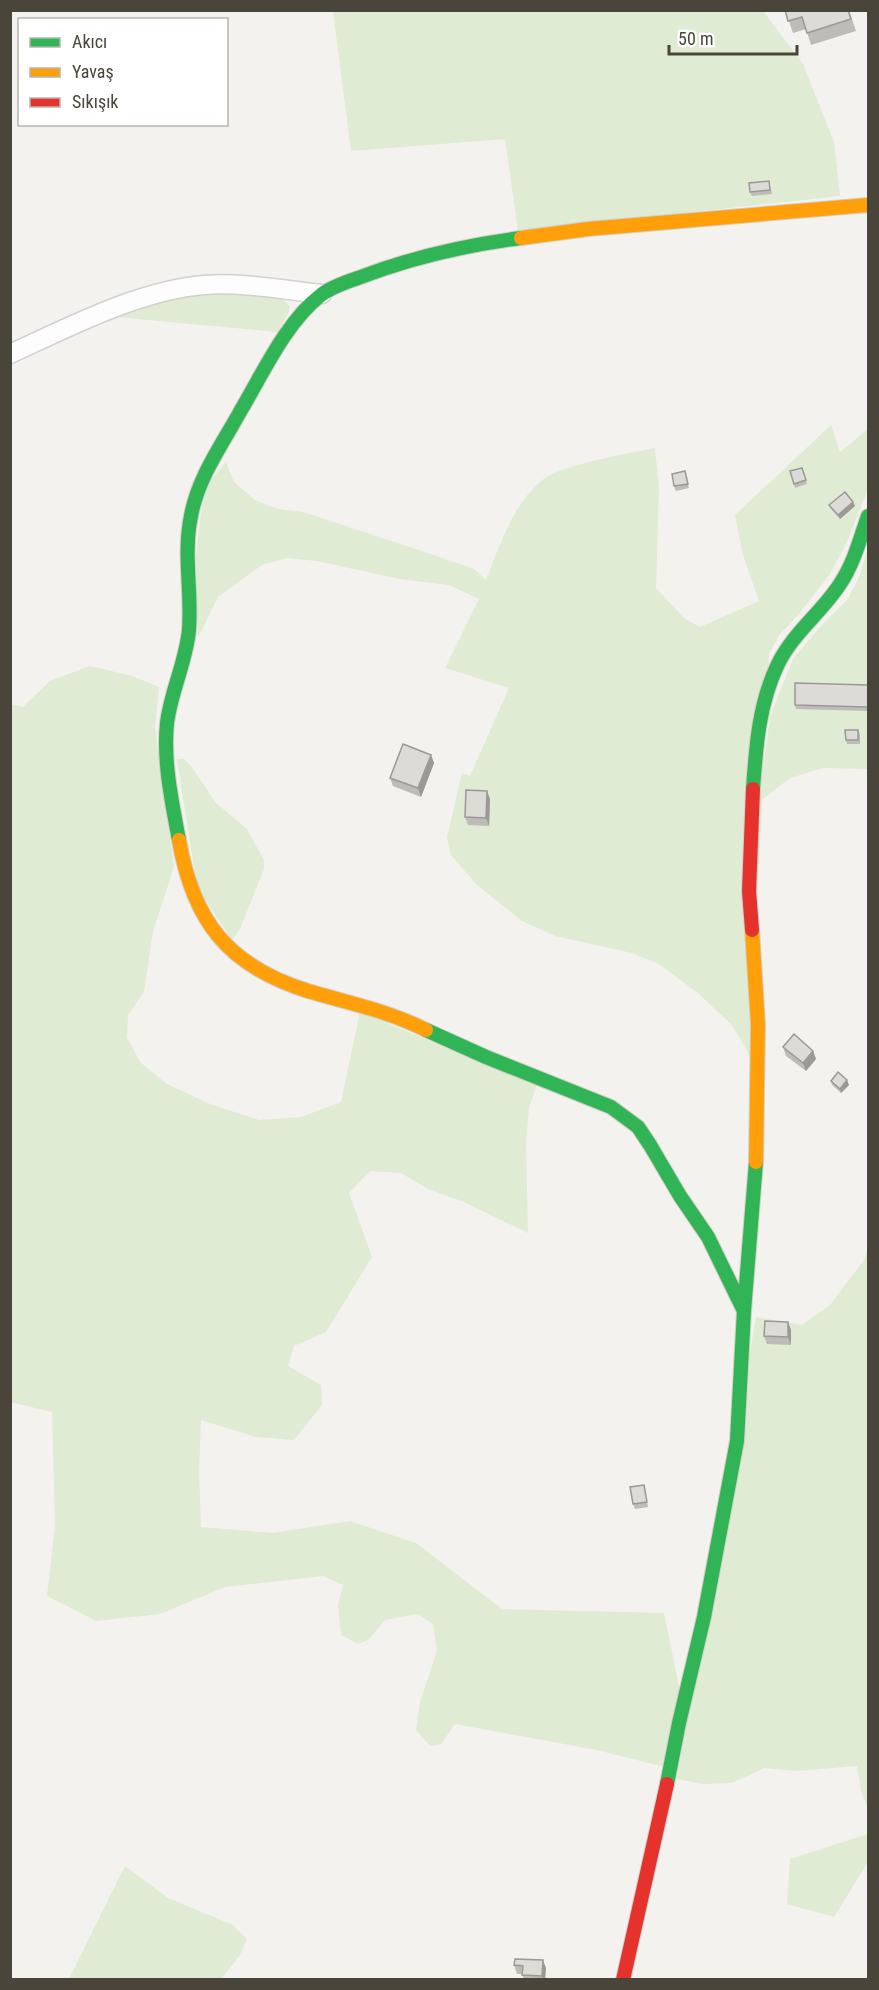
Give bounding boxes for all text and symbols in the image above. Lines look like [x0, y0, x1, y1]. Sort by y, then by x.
legend [18, 18, 228, 126]
scale bar [669, 18, 796, 56]
text: 50 m [678, 28, 713, 49]
text: Akıcı [72, 31, 107, 52]
text: Yavaş [72, 61, 114, 82]
text: Sıkışık [72, 91, 118, 112]

